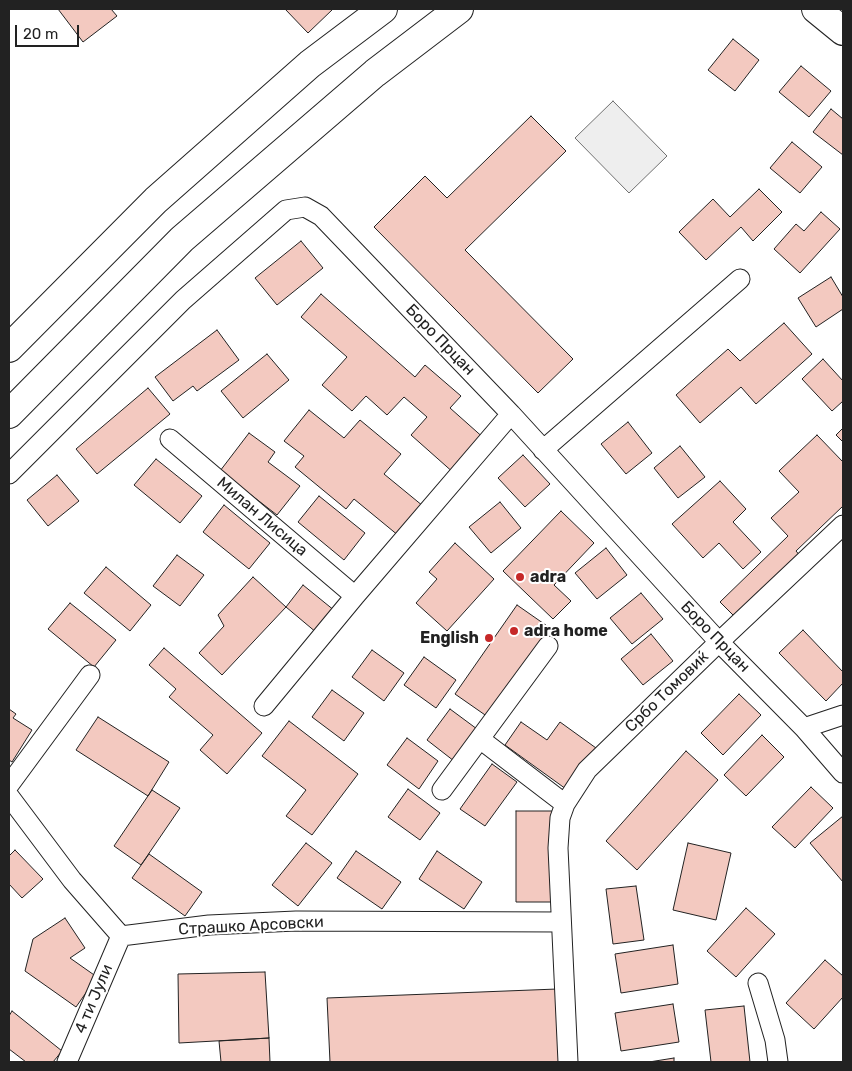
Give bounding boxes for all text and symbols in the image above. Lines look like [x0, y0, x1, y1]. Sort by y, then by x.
scale bar [18, 15, 81, 47]
text: 20 m [23, 25, 58, 43]
street label: Боро Прцан [401, 300, 479, 380]
street label: Милан Лисица [213, 473, 311, 561]
place label: adra [530, 567, 566, 587]
marker: adra [514, 571, 526, 583]
street label: Боро Прцан [676, 597, 754, 677]
place label: adra home [524, 621, 608, 641]
marker: adra home [508, 625, 520, 637]
place label: English [420, 628, 479, 648]
marker: English [483, 632, 495, 644]
street label: Србо Томовиќ [621, 647, 713, 737]
street label: Страшко Арсовски [178, 913, 324, 939]
street label: 4 ти Јули [71, 962, 117, 1036]

